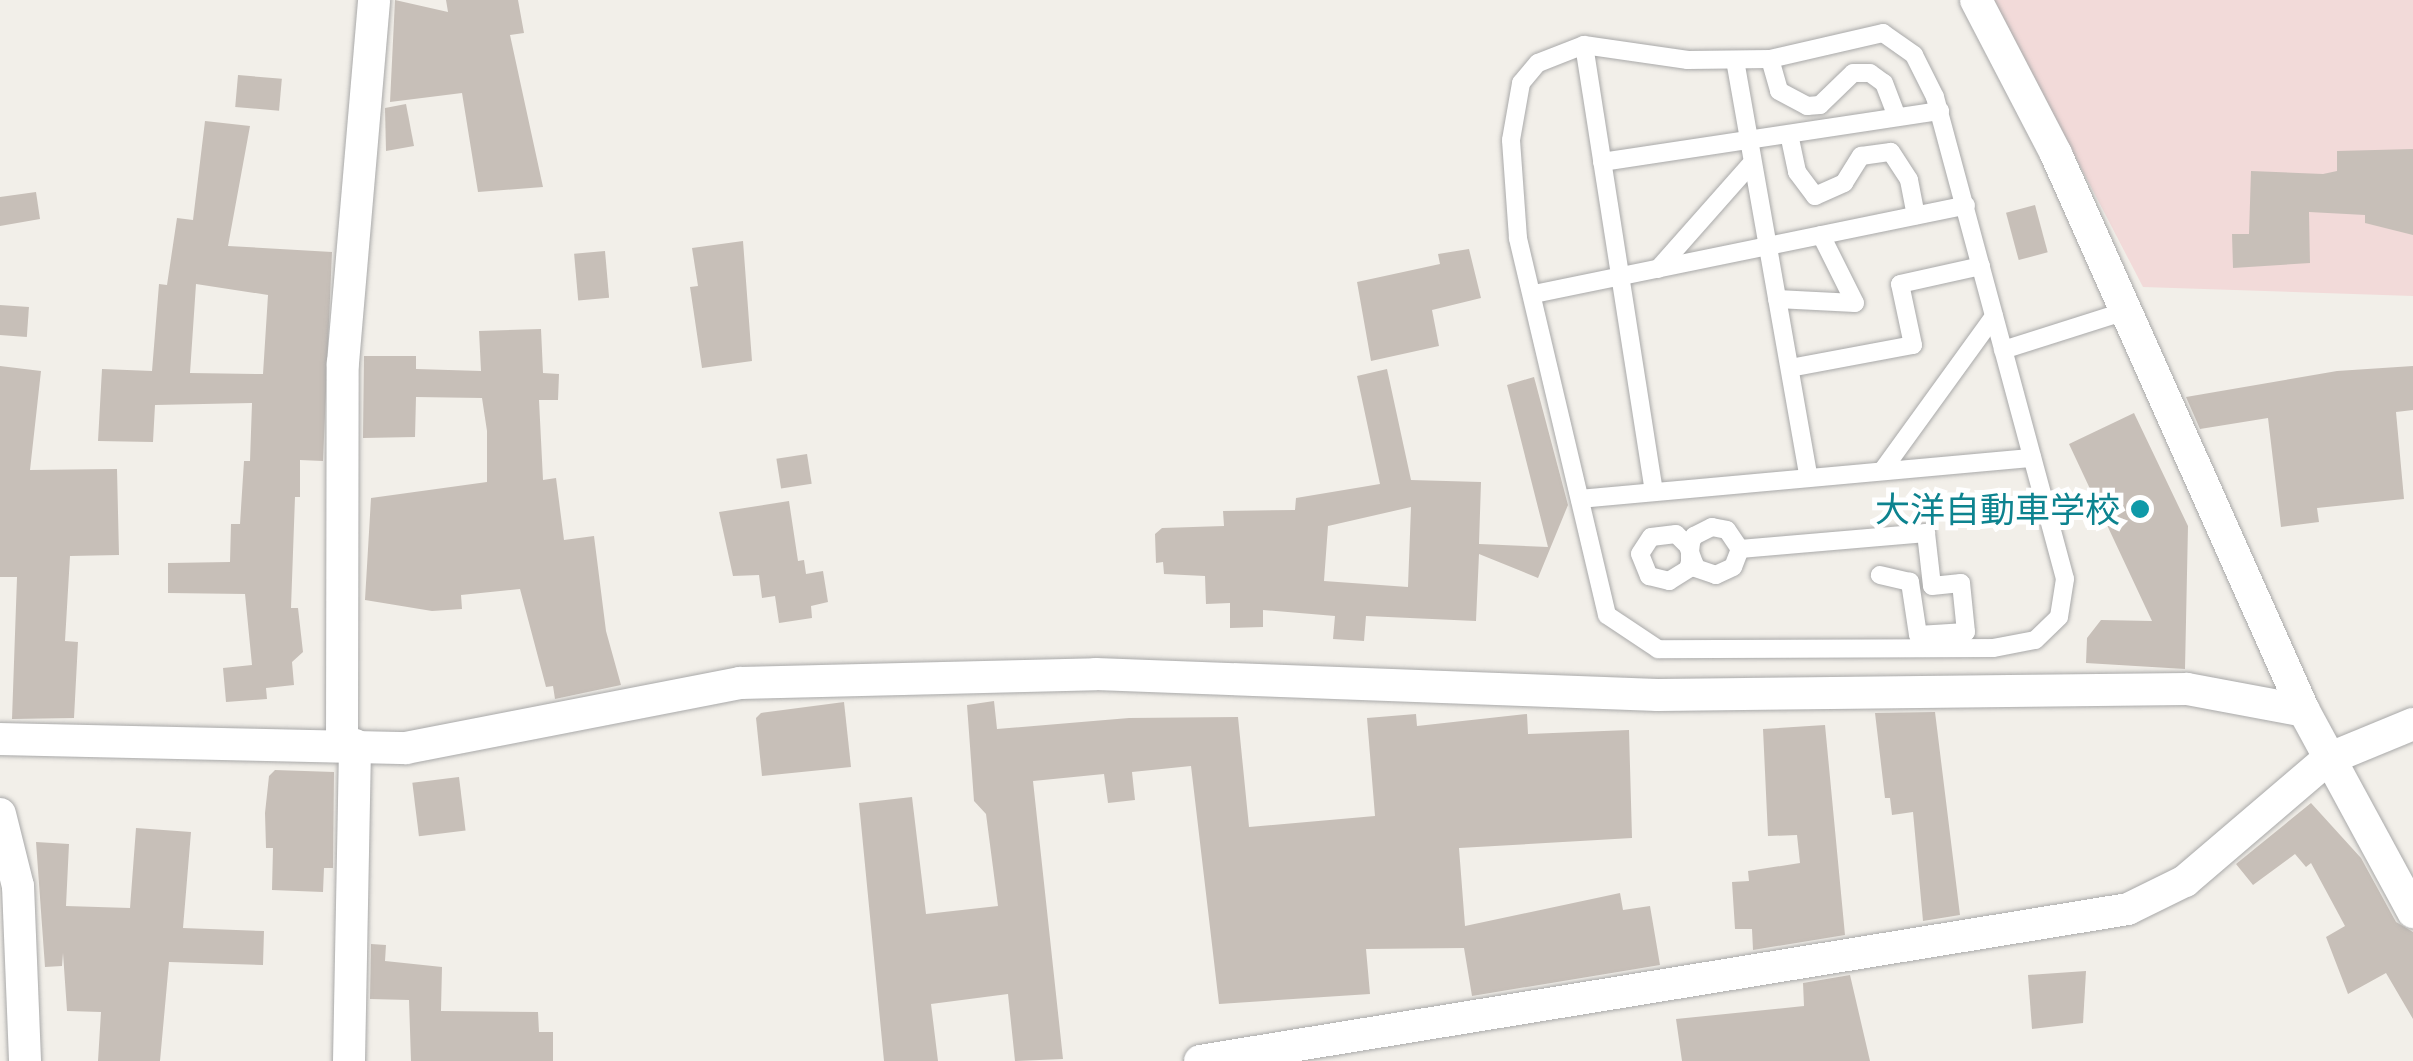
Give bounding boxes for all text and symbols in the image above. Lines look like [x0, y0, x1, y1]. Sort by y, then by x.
place label: 大洋自動車学校 [1875, 488, 2120, 530]
marker: 大洋自動車学校 [2129, 498, 2151, 520]

